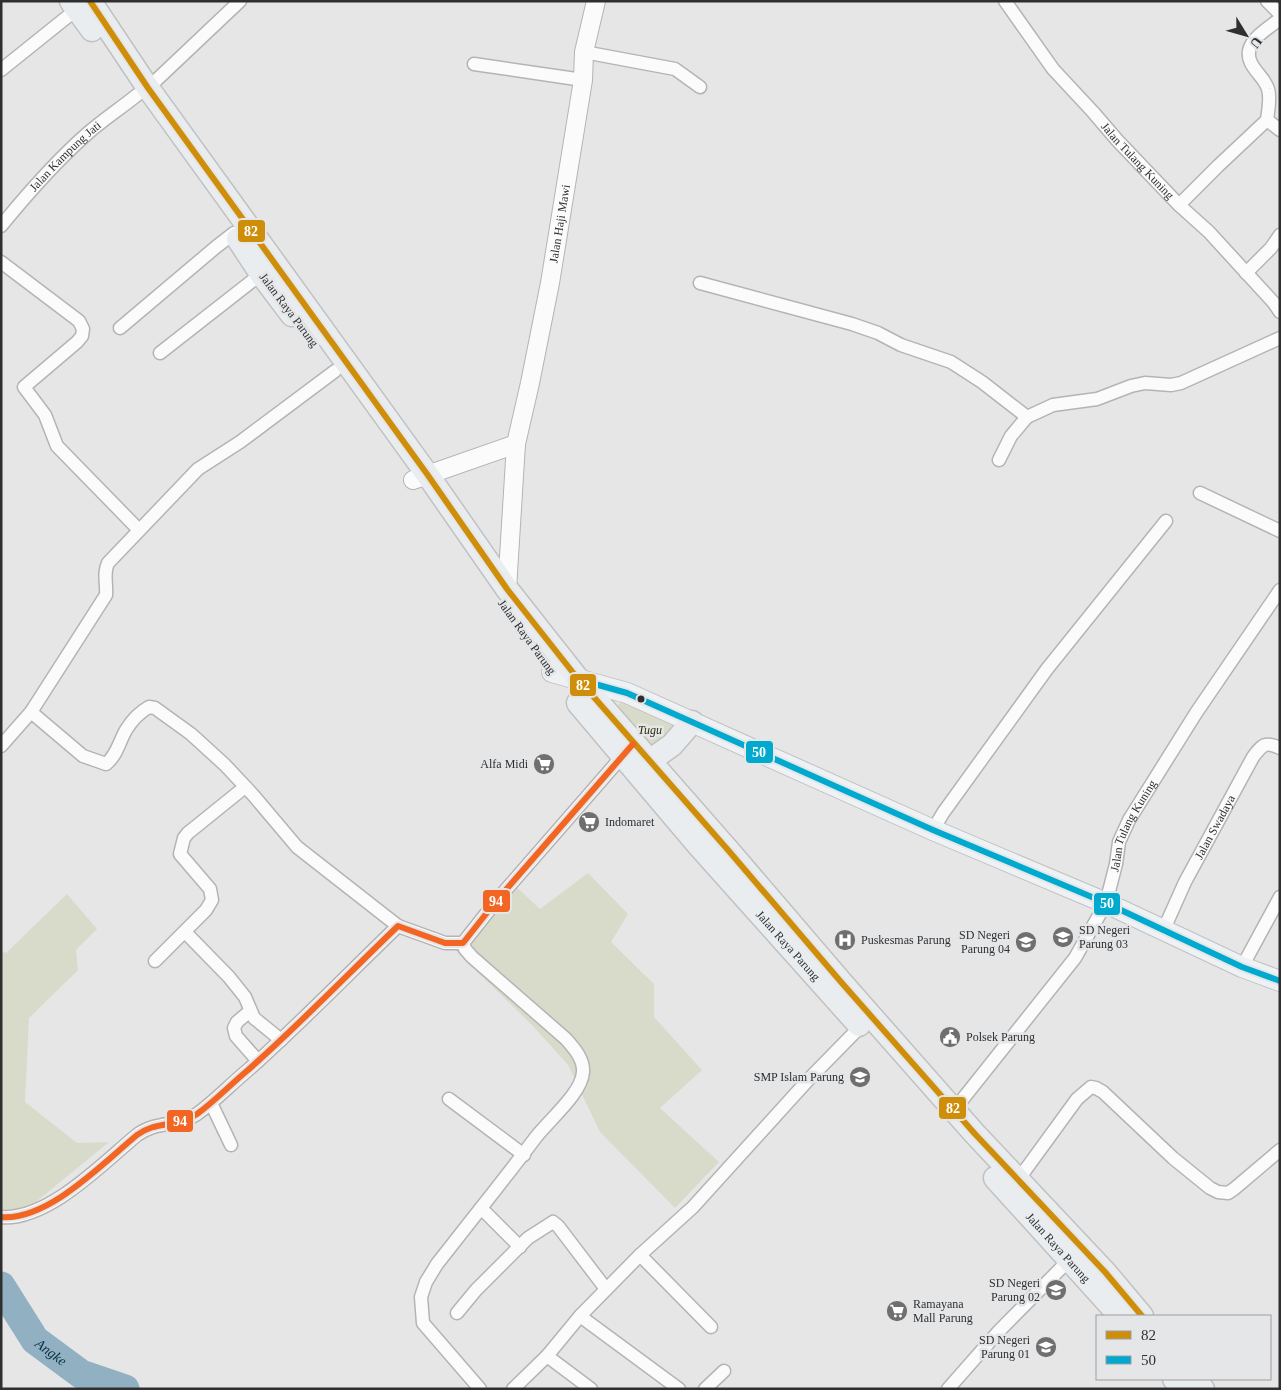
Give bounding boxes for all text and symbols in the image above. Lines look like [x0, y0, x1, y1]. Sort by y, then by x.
north arrow [1221, 10, 1271, 60]
text: U [1247, 34, 1265, 51]
street label: Jalan Kampung Jati [27, 118, 104, 194]
street label: Jalan Tulang Kuning [1098, 120, 1177, 202]
street label: Jalan Haji Mawi [546, 183, 573, 264]
line badge: 82 [237, 219, 266, 243]
text: 82 [244, 224, 258, 239]
street label: Jalan Raya Parung [257, 270, 321, 350]
street label: Jalan Raya Parung [495, 597, 559, 677]
line badge: 82 [569, 673, 597, 697]
text: 82 [576, 678, 590, 693]
unlabelled marker [636, 694, 646, 704]
park label: Tugu [638, 723, 662, 737]
line badge: 50 [745, 740, 774, 764]
text: 50 [752, 745, 766, 760]
supermarket icon: Alfa Midi [532, 752, 556, 776]
place label: Alfa Midi [480, 757, 529, 771]
street label: Jalan Tulang Kuning [1107, 777, 1159, 873]
street label: Jalan Swadaya [1192, 792, 1238, 862]
supermarket icon: Indomaret [577, 810, 601, 834]
place label: Indomaret [605, 815, 655, 829]
line badge: 94 [482, 889, 511, 913]
line badge: 50 [1093, 892, 1121, 916]
text: 94 [489, 894, 503, 909]
text: 50 [1100, 896, 1114, 911]
street label: Jalan Raya Parung [753, 908, 823, 984]
place label: SD Negeri Parung 03 [1079, 923, 1131, 951]
school or university icon: SD Negeri Parung 03 [1051, 925, 1075, 949]
hospital icon: Puskesmas Parung [833, 928, 857, 952]
place label: SD Negeri Parung 04 [959, 928, 1011, 956]
school or university icon: SD Negeri Parung 04 [1014, 930, 1038, 954]
place label: Puskesmas Parung [861, 933, 951, 947]
public building icon: Polsek Parung [938, 1025, 962, 1049]
place label: Polsek Parung [966, 1030, 1035, 1044]
school or university icon: SMP Islam Parung [848, 1065, 872, 1089]
place label: SMP Islam Parung [754, 1070, 844, 1084]
line badge: 82 [938, 1096, 967, 1120]
text: 82 [946, 1101, 960, 1116]
line badge: 94 [166, 1109, 194, 1133]
text: 94 [173, 1114, 187, 1129]
street label: Jalan Raya Parung [1023, 1210, 1093, 1285]
place label: SD Negeri Parung 02 [989, 1276, 1041, 1304]
school or university icon: SD Negeri Parung 02 [1044, 1278, 1068, 1302]
place label: Ramayana Mall Parung [913, 1297, 973, 1325]
supermarket icon: Ramayana Mall Parung [885, 1299, 909, 1323]
legend [1096, 1315, 1271, 1380]
text: 82 [1141, 1327, 1156, 1343]
place label: SD Negeri Parung 01 [979, 1333, 1031, 1361]
water label: Angke [32, 1335, 70, 1368]
school or university icon: SD Negeri Parung 01 [1034, 1335, 1058, 1359]
text: 50 [1141, 1352, 1156, 1368]

